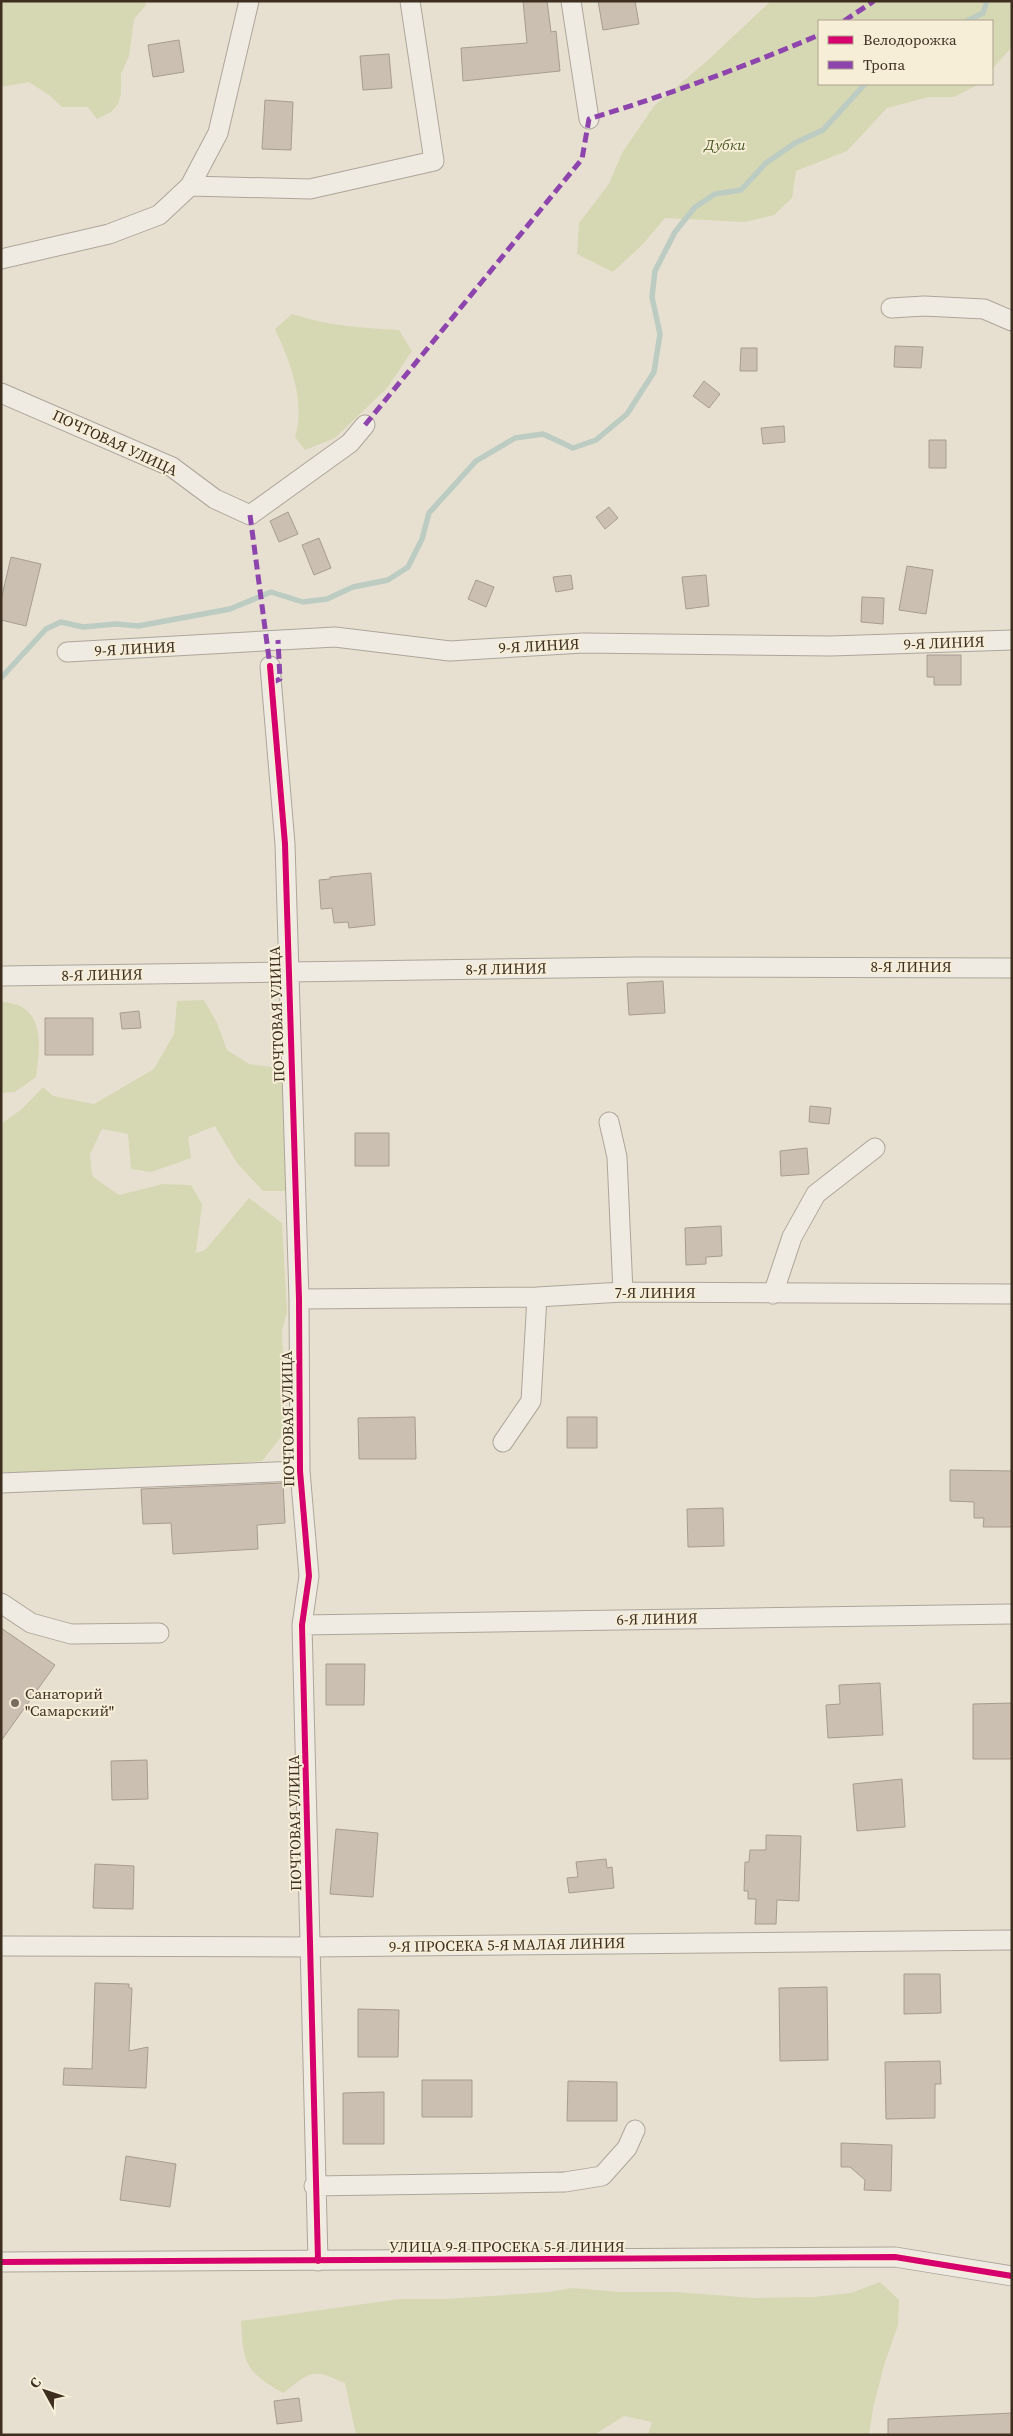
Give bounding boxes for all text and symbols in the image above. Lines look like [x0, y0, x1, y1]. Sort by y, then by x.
legend [818, 20, 993, 85]
text: Велодорожка [863, 29, 957, 50]
text: Тропа [863, 54, 905, 75]
park label: Дубки [703, 134, 746, 155]
street label: ПОЧТОВАЯ УЛИЦА [49, 404, 181, 481]
street label: 9-Я ЛИНИЯ [903, 631, 985, 654]
street label: 9-Я ЛИНИЯ [498, 633, 580, 658]
street label: 9-Я ЛИНИЯ [94, 636, 176, 661]
street label: ПОЧТОВАЯ УЛИЦА [264, 946, 289, 1082]
street label: 8-Я ЛИНИЯ [870, 956, 952, 977]
street label: 8-Я ЛИНИЯ [465, 957, 547, 980]
street label: 8-Я ЛИНИЯ [61, 963, 143, 986]
street label: 7-Я ЛИНИЯ [614, 1282, 696, 1303]
street label: ПОЧТОВАЯ УЛИЦА [276, 1351, 299, 1487]
street label: 6-Я ЛИНИЯ [616, 1607, 698, 1630]
place label: Санаторий "Самарский" [25, 1683, 114, 1721]
marker: Санаторий "Самарский" [9, 1697, 21, 1709]
street label: ПОЧТОВАЯ УЛИЦА [283, 1755, 306, 1891]
street label: 9-Я ПРОСЕКА 5-Я МАЛАЯ ЛИНИЯ [389, 1932, 626, 1957]
street label: УЛИЦА 9-Я ПРОСЕКА 5-Я ЛИНИЯ [389, 2236, 625, 2257]
north arrow [20, 2366, 70, 2416]
text: С [25, 2373, 46, 2392]

